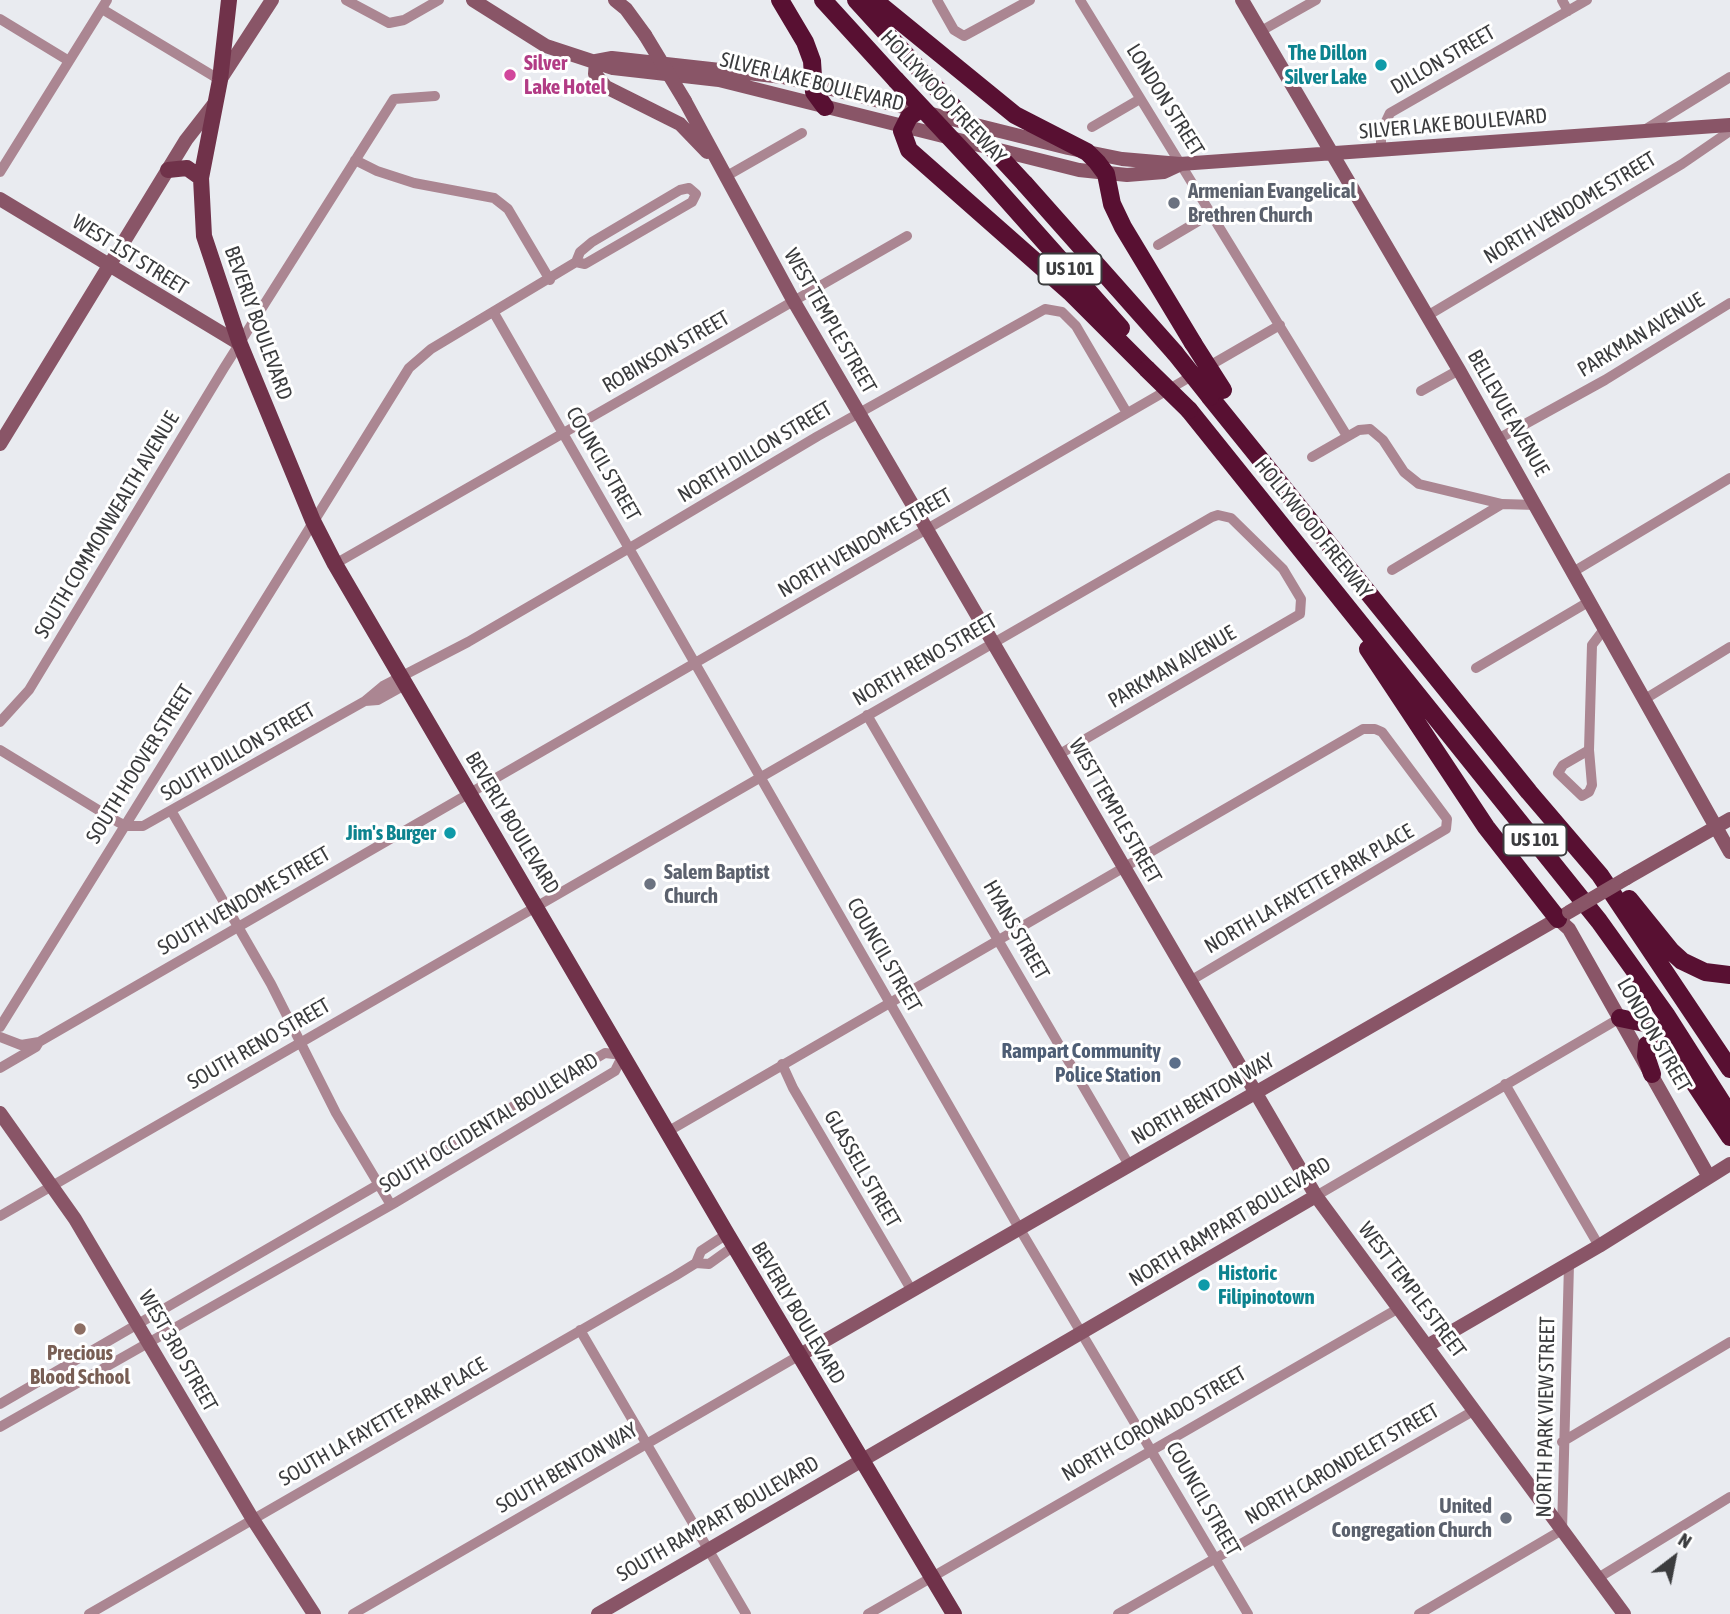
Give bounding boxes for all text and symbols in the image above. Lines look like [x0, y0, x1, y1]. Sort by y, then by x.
street label: DILLON STREET [1386, 20, 1500, 100]
street label: HOLLYWOOD FREEWAY [875, 25, 1011, 169]
street label: LONDON STREET [1121, 39, 1209, 161]
place label: The Dillon Silver Lake [1285, 40, 1367, 90]
street label: SILVER LAKE BOULEVARD [718, 47, 906, 117]
place label: Silver Lake Hotel [524, 50, 606, 100]
marker: The Dillon Silver Lake [1373, 57, 1389, 73]
marker: Silver Lake Hotel [502, 67, 518, 83]
street label: SILVER LAKE BOULEVARD [1358, 103, 1548, 145]
street label: NORTH VENDOME STREET [1479, 147, 1661, 269]
place label: Armenian Evangelical Brethren Church [1188, 178, 1356, 228]
marker: Armenian Evangelical Brethren Church [1166, 195, 1182, 211]
street label: WEST 1ST STREET [68, 209, 192, 301]
street label: BEVERLY BOULEVARD [219, 243, 297, 403]
street label: WEST TEMPLE STREET [778, 244, 882, 398]
road number: US 101 [1038, 254, 1102, 284]
street label: PARKMAN AVENUE [1573, 287, 1709, 383]
street label: ROBINSON STREET [598, 306, 734, 398]
street label: BELLEVUE AVENUE [1462, 345, 1554, 481]
street label: NORTH DILLON STREET [673, 396, 837, 508]
street label: COUNCIL STREET [560, 402, 646, 526]
street label: SOUTH COMMONWEALTH AVENUE [29, 407, 185, 643]
street label: HOLLYWOOD FREEWAY [1249, 453, 1377, 603]
street label: NORTH VENDOME STREET [774, 483, 956, 603]
street label: NORTH RENO STREET [849, 609, 1001, 711]
street label: PARKMAN AVENUE [1104, 620, 1240, 714]
street label: SOUTH HOOVER STREET [81, 680, 199, 848]
street label: SOUTH DILLON STREET [156, 698, 320, 806]
street label: WEST TEMPLE STREET [1063, 734, 1167, 888]
street label: BEVERLY BOULEVARD [460, 747, 564, 899]
street label: NORTH LA FAYETTE PARK PLACE [1200, 819, 1418, 959]
place label: Jim's Burger [346, 820, 436, 846]
road number: US 101 [1504, 824, 1566, 856]
marker: Jim's Burger [442, 825, 458, 841]
street label: SOUTH VENDOME STREET [153, 841, 335, 961]
place label: Salem Baptist Church [664, 859, 769, 909]
marker: Salem Baptist Church [642, 876, 658, 892]
street label: HYANS STREET [977, 876, 1055, 984]
street label: COUNCIL STREET [841, 893, 927, 1017]
street label: LONDON STREET [1611, 974, 1697, 1096]
street label: SOUTH RENO STREET [183, 993, 335, 1095]
place label: Rampart Community Police Station [1002, 1038, 1161, 1088]
street label: SOUTH OCCIDENTAL BOULEVARD [375, 1048, 603, 1198]
street label: NORTH BENTON WAY [1127, 1048, 1279, 1150]
marker: Rampart Community Police Station [1167, 1055, 1183, 1071]
street label: GLASSELL STREET [818, 1106, 906, 1232]
street label: NORTH RAMPART BOULEVARD [1125, 1152, 1335, 1292]
street label: WEST TEMPLE STREET [1353, 1217, 1471, 1363]
street label: BEVERLY BOULEVARD [746, 1237, 850, 1389]
place label: Historic Filipinotown [1218, 1260, 1315, 1310]
marker: Historic Filipinotown [1196, 1277, 1212, 1293]
street label: WEST 3RD STREET [133, 1286, 223, 1416]
street label: NORTH PARK VIEW STREET [1532, 1316, 1560, 1518]
marker: Precious Blood School [72, 1321, 88, 1337]
place label: Precious Blood School [30, 1340, 130, 1390]
street label: SOUTH LA FAYETTE PARK PLACE [275, 1352, 491, 1492]
street label: NORTH CORONADO STREET [1057, 1361, 1251, 1487]
street label: NORTH CARONDELET STREET [1241, 1398, 1443, 1530]
street label: SOUTH BENTON WAY [492, 1417, 642, 1519]
street label: COUNCIL STREET [1160, 1437, 1246, 1561]
street label: SOUTH RAMPART BOULEVARD [613, 1451, 823, 1587]
place label: United Congregation Church [1332, 1493, 1492, 1543]
marker: United Congregation Church [1498, 1510, 1514, 1526]
north arrow [1639, 1523, 1709, 1593]
text: N [1675, 1528, 1696, 1552]

